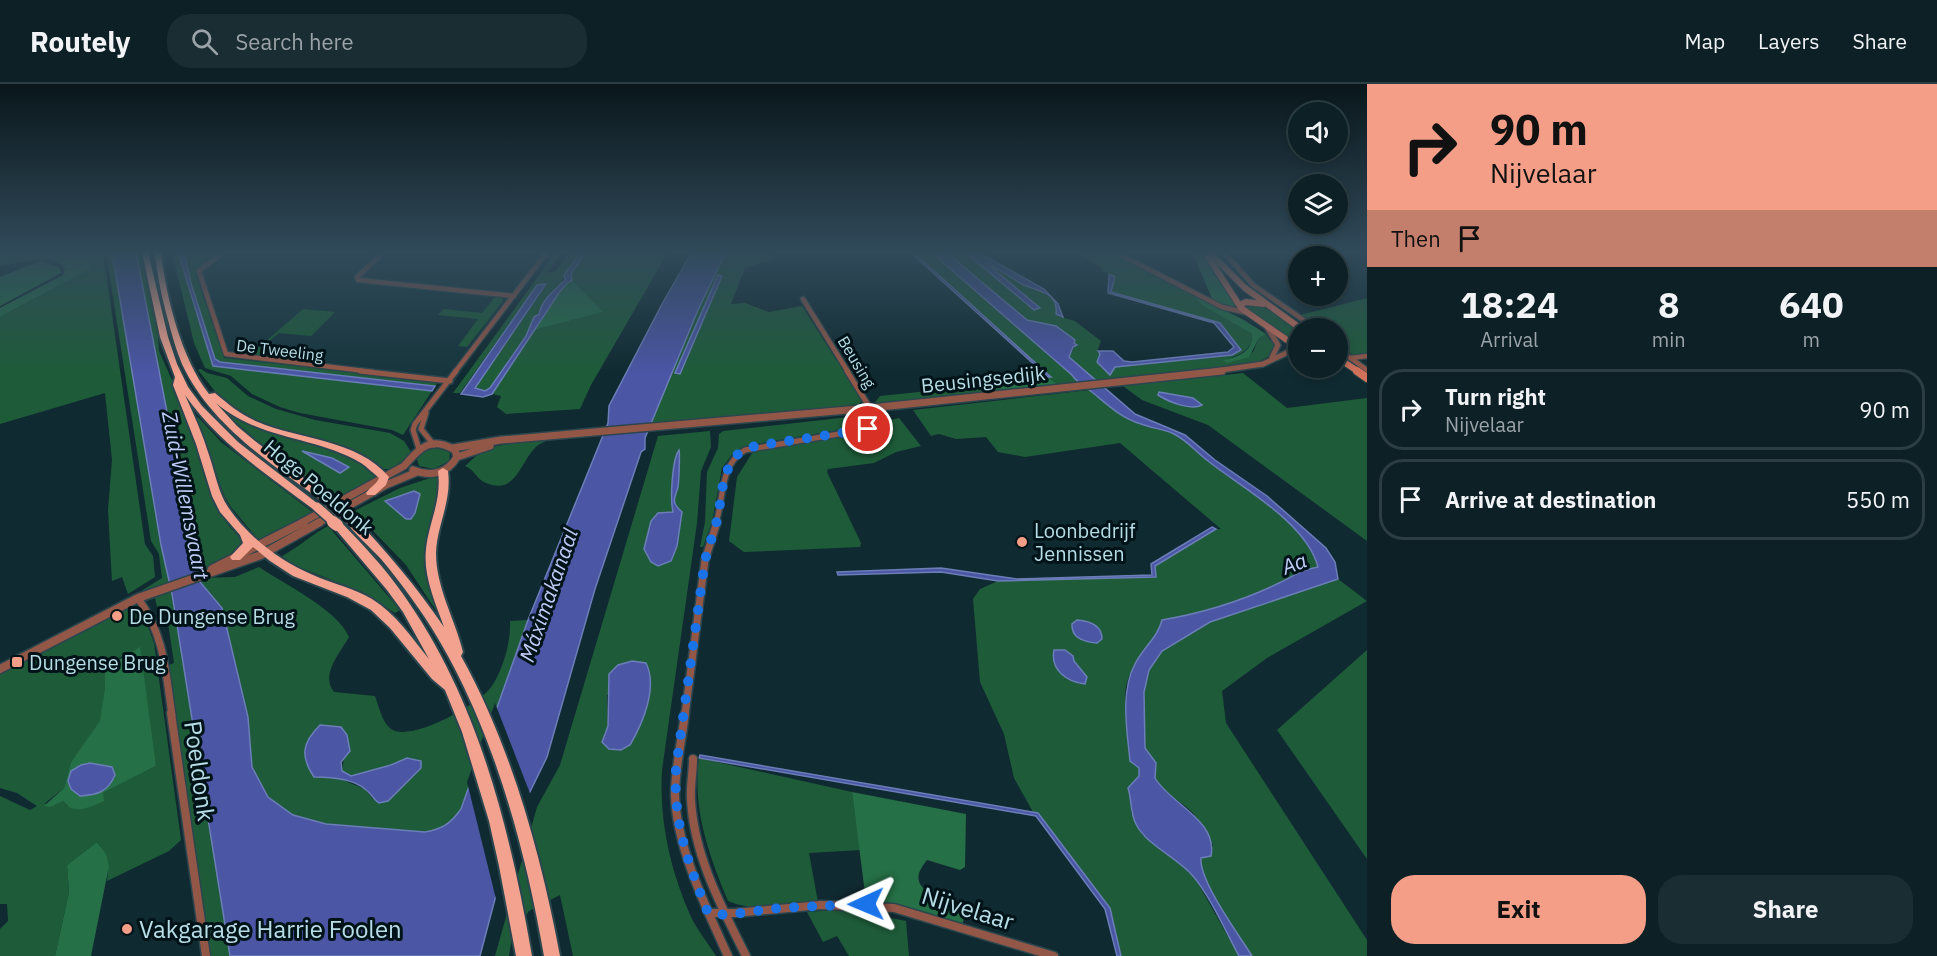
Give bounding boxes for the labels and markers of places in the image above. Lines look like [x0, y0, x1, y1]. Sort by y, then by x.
pin [842, 403, 893, 454]
place label: Loonbedrijf Jennissen [1034, 517, 1136, 567]
marker: Loonbedrijf Jennissen [1015, 535, 1029, 549]
place label: De Dungense Brug [129, 603, 295, 630]
marker: De Dungense Brug [110, 609, 124, 623]
place label: Dungense Brug [29, 649, 166, 676]
marker: Dungense Brug [10, 655, 24, 669]
place label: Vakgarage Harrie Foolen [139, 913, 402, 945]
marker: Vakgarage Harrie Foolen [120, 922, 134, 936]

